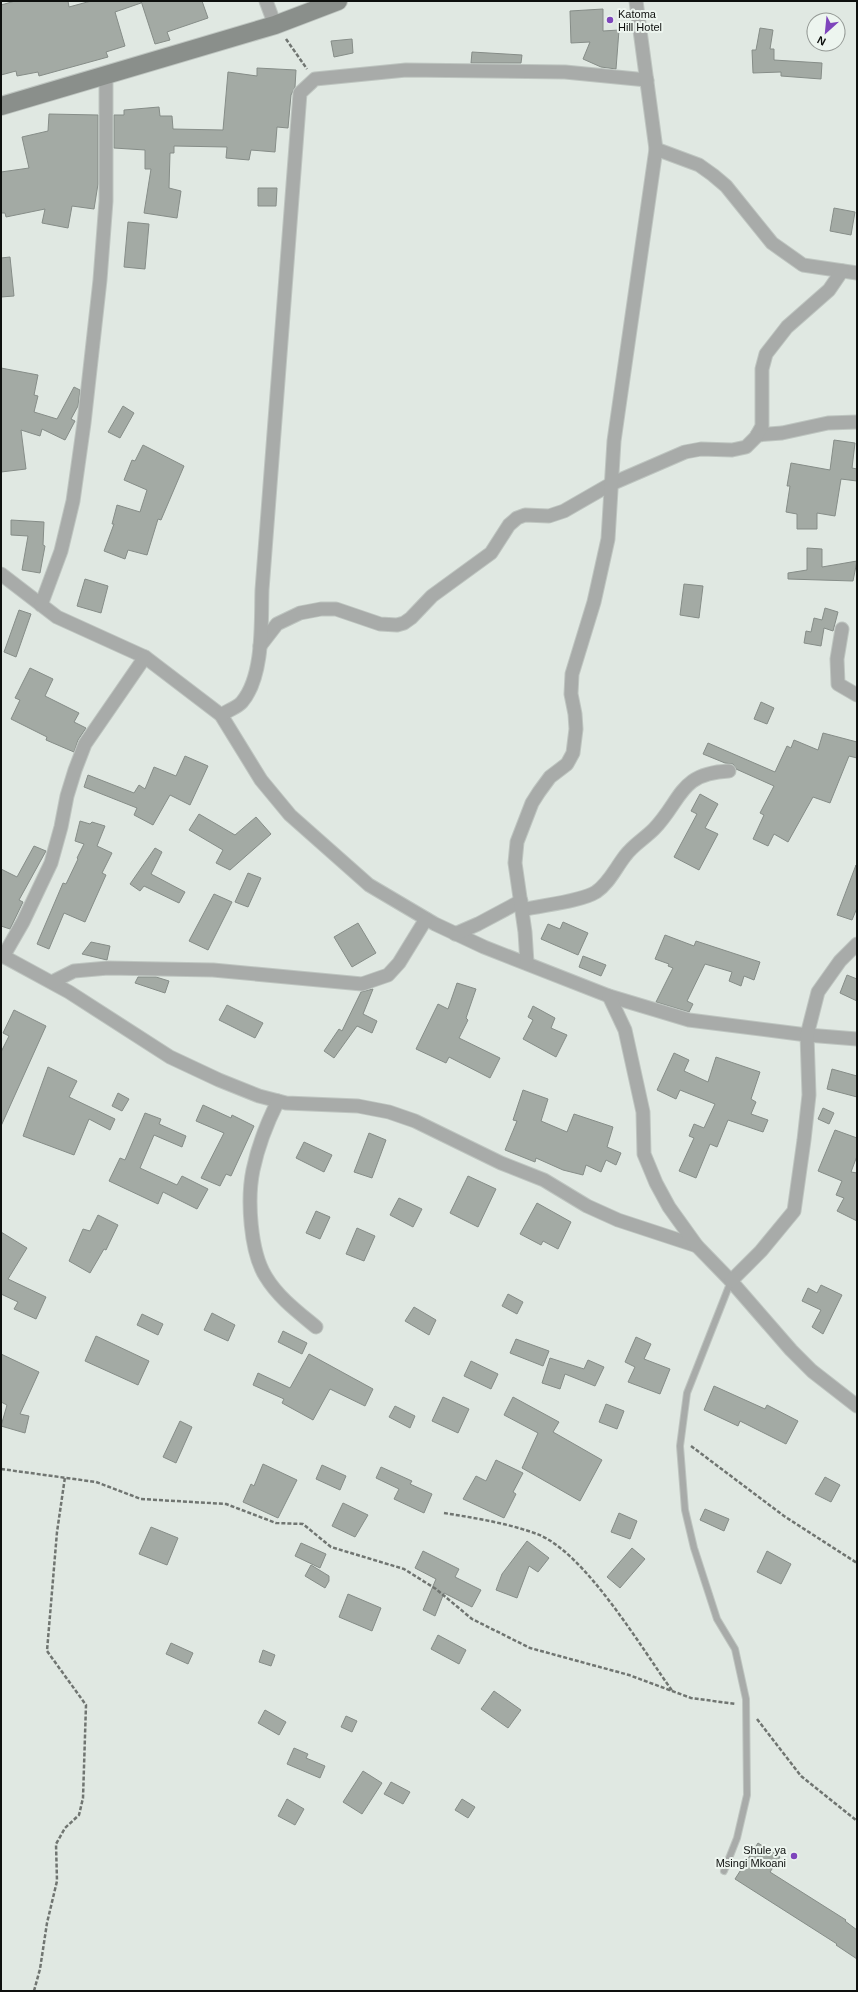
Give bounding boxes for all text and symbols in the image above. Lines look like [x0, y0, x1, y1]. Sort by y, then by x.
place label: Katoma Hill Hotel [618, 8, 662, 33]
north arrow [806, 12, 846, 52]
marker: Katoma Hill Hotel [605, 15, 615, 25]
text: N [815, 34, 828, 48]
place label: Shule ya Msingi Mkoani [716, 1844, 787, 1869]
marker: Shule ya Msingi Mkoani [789, 1851, 799, 1861]

